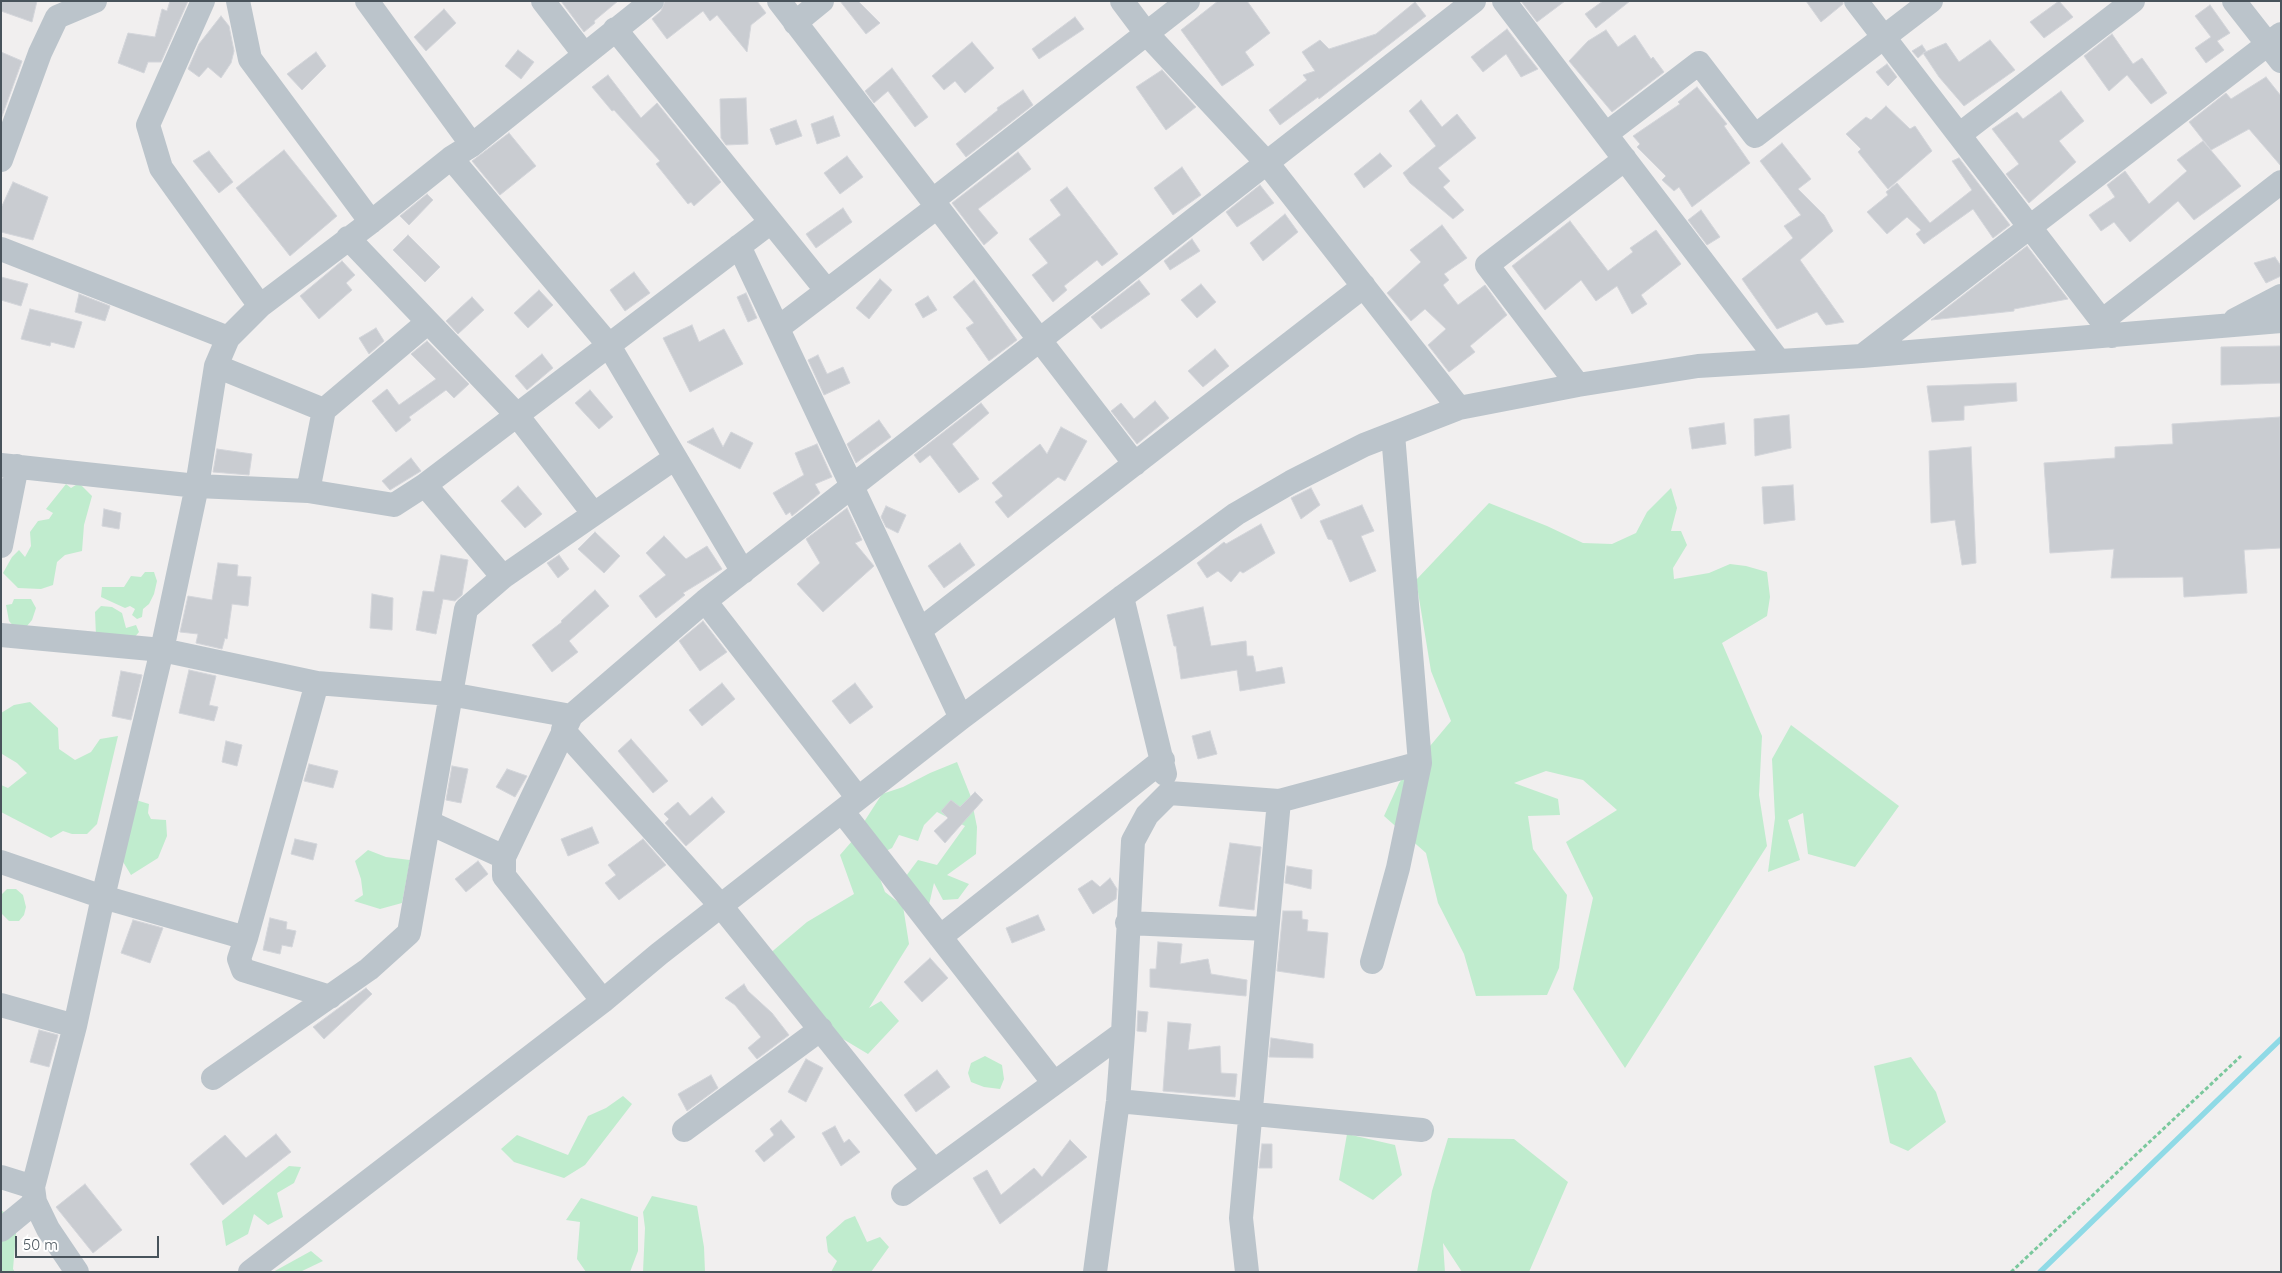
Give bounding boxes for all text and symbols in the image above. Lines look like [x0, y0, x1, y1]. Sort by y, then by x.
scale bar [18, 1226, 161, 1258]
text: 50 m [23, 1235, 58, 1254]

